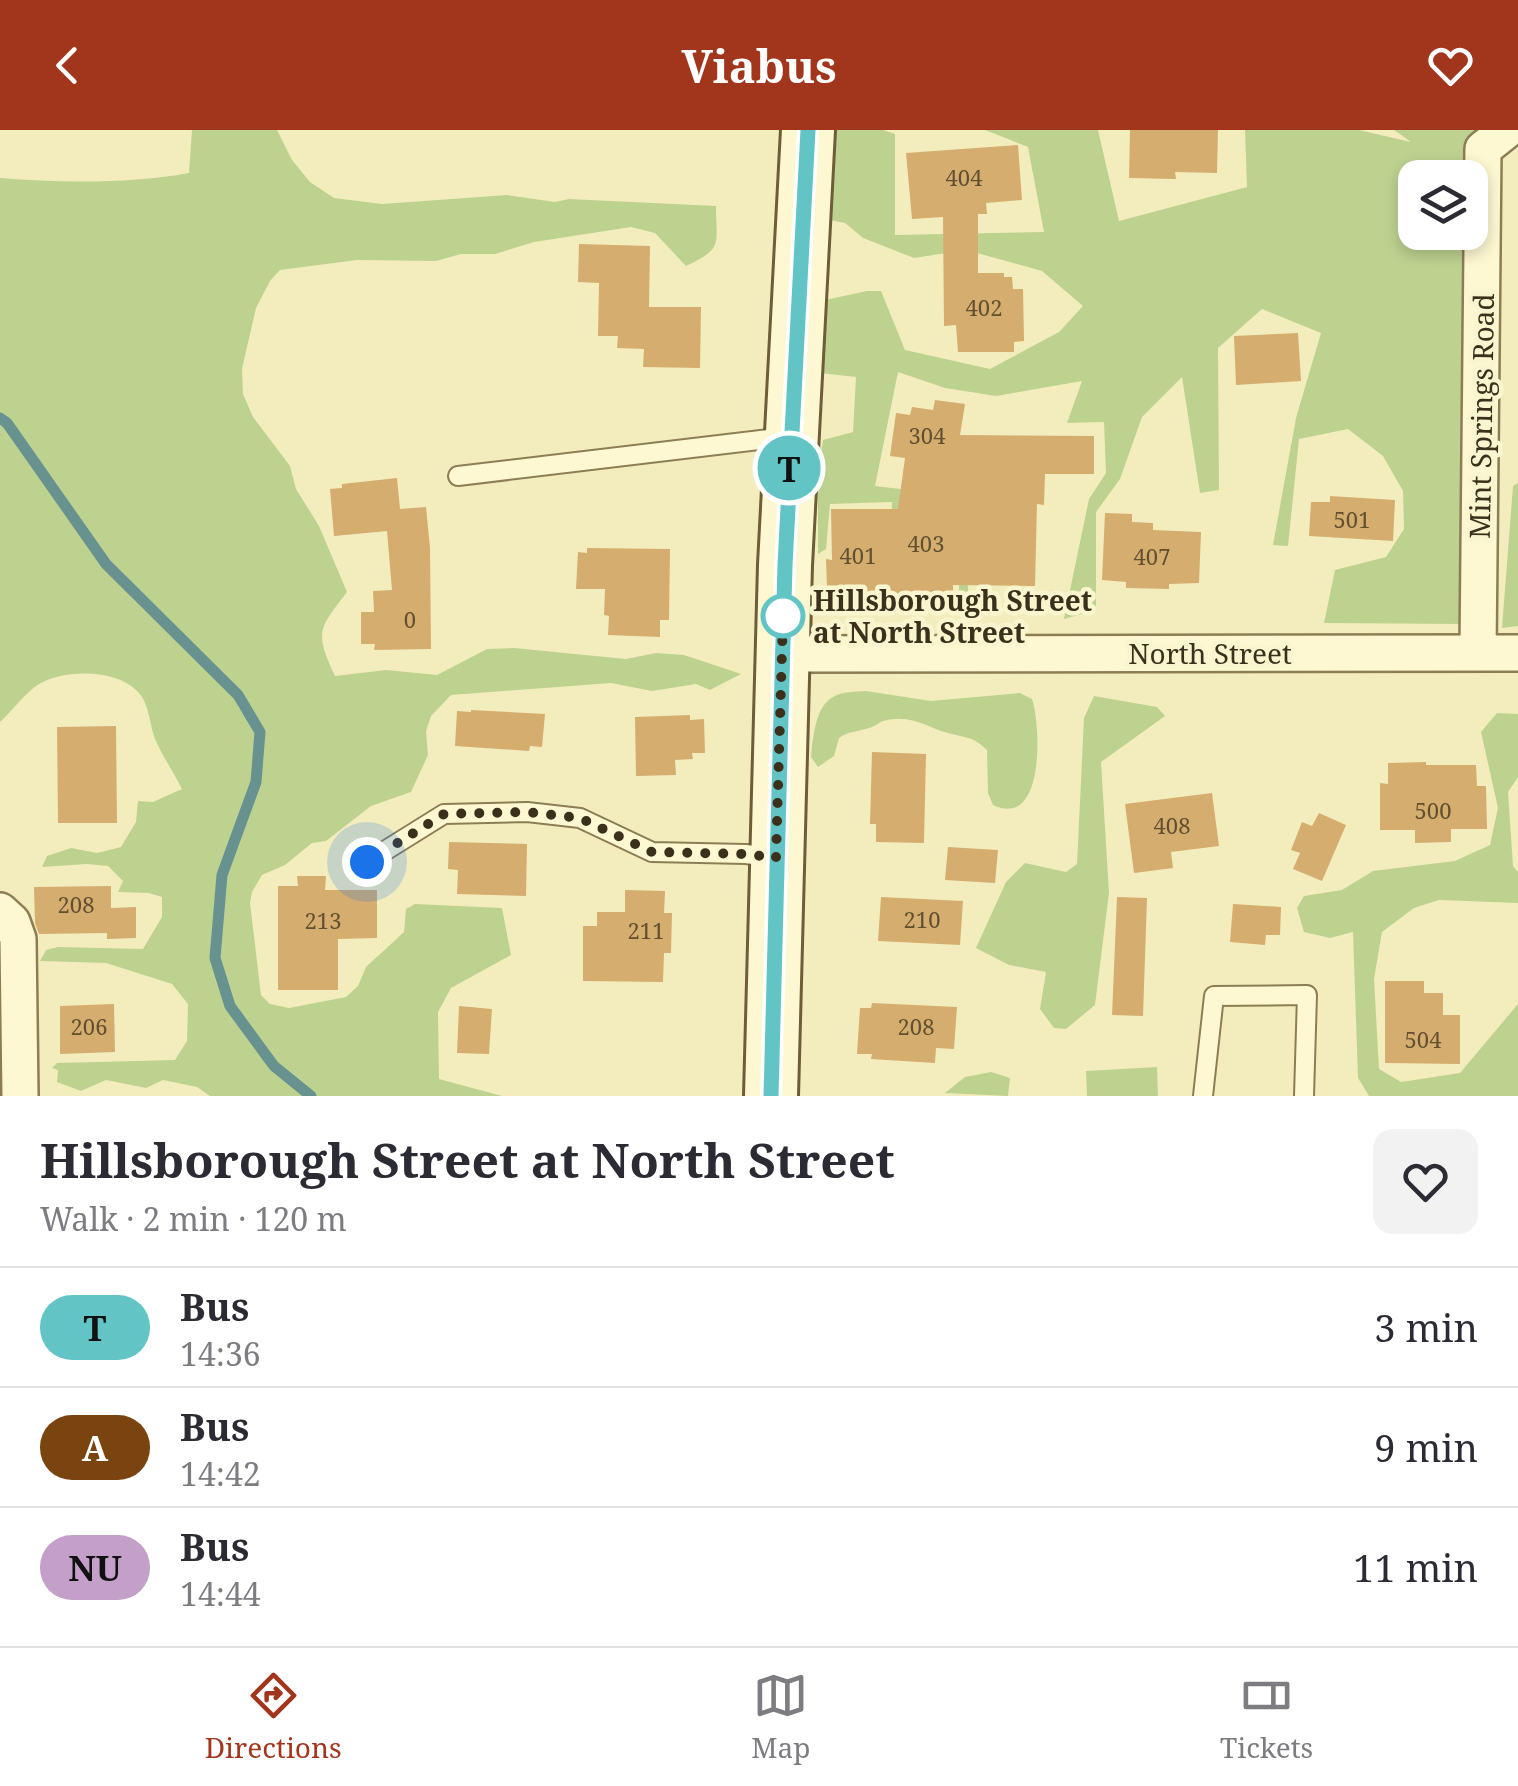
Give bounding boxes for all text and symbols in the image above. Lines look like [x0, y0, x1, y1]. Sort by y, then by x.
text: Viabus [681, 35, 837, 96]
icon: back [40, 38, 95, 93]
icon: heart [1423, 38, 1478, 93]
map controls [1398, 160, 1488, 250]
button: layers [1398, 160, 1488, 250]
house number: 404 [946, 162, 982, 192]
house number: 402 [966, 292, 1002, 322]
street label: Mint Springs Road [1460, 293, 1502, 539]
house number: 304 [909, 420, 945, 450]
line badge: T [756, 436, 822, 500]
text: T [778, 445, 800, 492]
house number: 501 [1334, 504, 1370, 534]
house number: 403 [908, 528, 944, 558]
house number: 401 [840, 540, 876, 570]
house number: 407 [1134, 541, 1170, 571]
place label: Hillsborough Street at North Street [813, 581, 1092, 651]
marker: Hillsborough Street at North Street [762, 595, 804, 637]
house number: 0 [404, 604, 416, 634]
street label: North Street [1128, 634, 1292, 672]
house number: 500 [1415, 795, 1451, 825]
house number: 408 [1154, 810, 1190, 840]
your location [342, 837, 392, 887]
house number: 208 [58, 889, 94, 919]
house number: 210 [904, 904, 940, 934]
house number: 213 [305, 905, 341, 935]
house number: 211 [628, 915, 664, 945]
house number: 206 [71, 1011, 107, 1041]
house number: 208 [898, 1011, 934, 1041]
house number: 504 [1405, 1024, 1441, 1054]
text: Hillsborough Street at North Street [40, 1127, 895, 1192]
button: heart [1373, 1129, 1478, 1234]
text: Walk · 2 min · 120 m [40, 1197, 347, 1240]
text: Bus [180, 1280, 249, 1332]
text: 3 min [1374, 1301, 1478, 1353]
text: T [84, 1304, 106, 1351]
text: 14:36 [180, 1332, 261, 1375]
text: Bus [180, 1400, 249, 1452]
text: 9 min [1374, 1421, 1478, 1473]
text: A [82, 1424, 108, 1471]
text: 14:42 [180, 1452, 261, 1495]
text: Bus [180, 1520, 249, 1572]
text: 11 min [1353, 1541, 1478, 1593]
text: NU [68, 1544, 122, 1591]
text: 14:44 [180, 1572, 261, 1615]
tab: Directions [205, 1668, 342, 1766]
tab: Map [751, 1668, 810, 1766]
tab: Tickets [1220, 1668, 1313, 1766]

